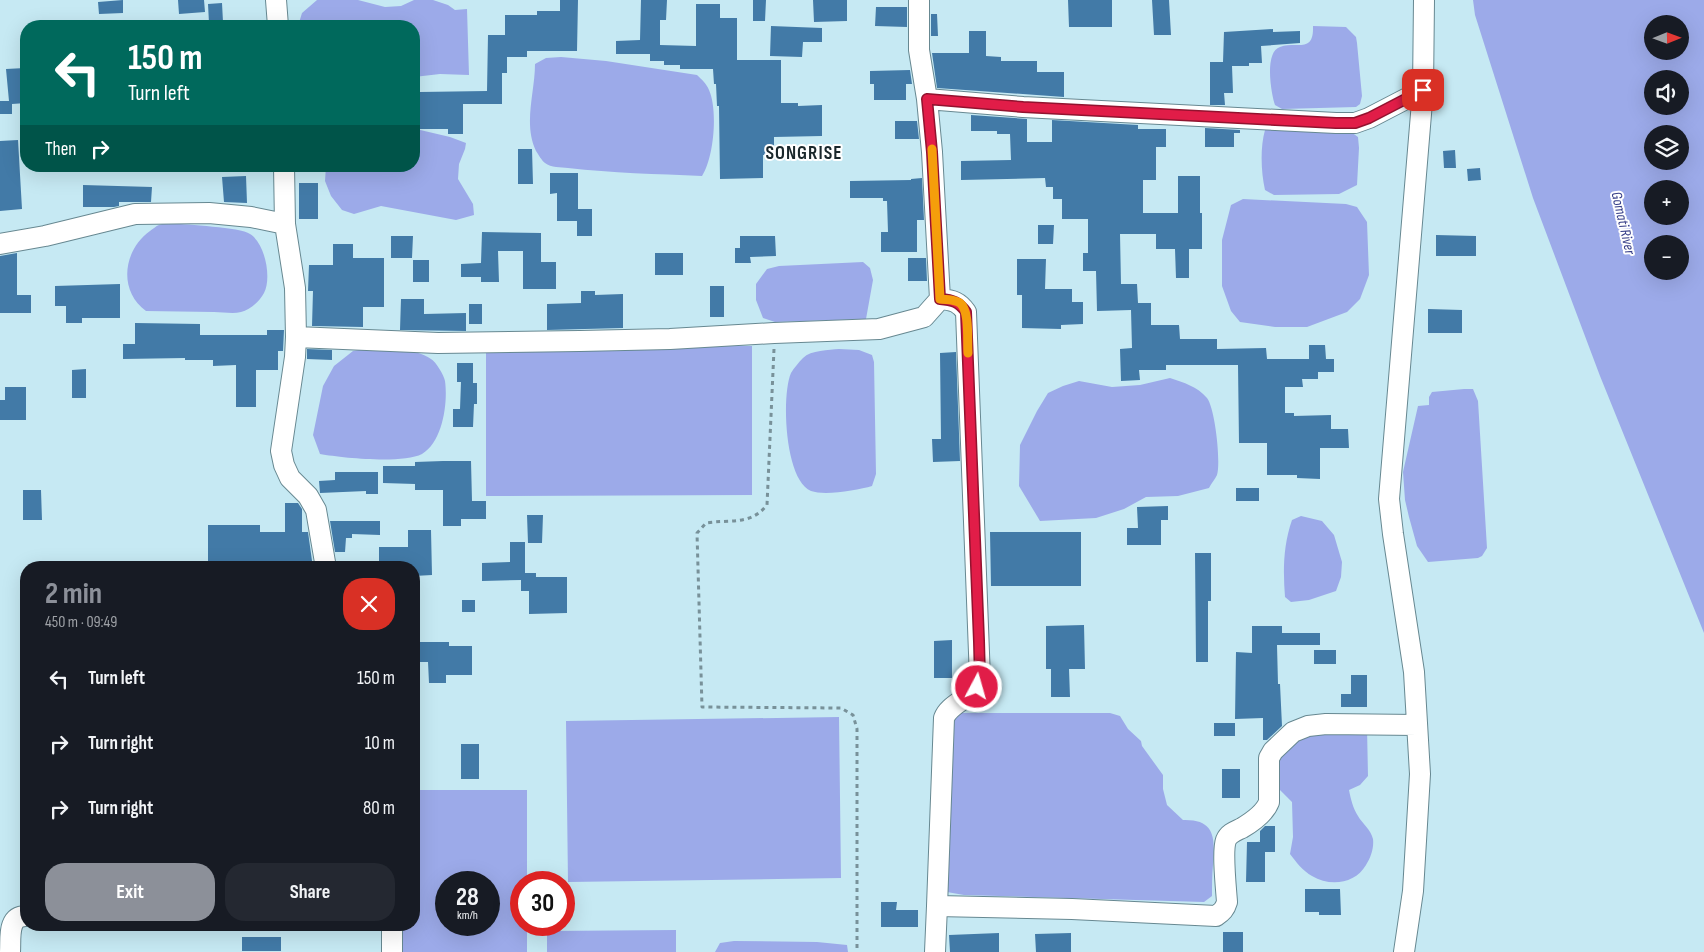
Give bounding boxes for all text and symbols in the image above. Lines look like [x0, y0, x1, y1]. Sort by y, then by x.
north arrow [1644, 15, 1689, 60]
map controls [1644, 15, 1689, 280]
text: 150 m [128, 37, 202, 80]
icon: left [45, 40, 110, 105]
pin [1402, 69, 1444, 111]
button: sound [1644, 70, 1689, 115]
icon: arrive [1409, 76, 1437, 104]
text: Turn left [128, 80, 190, 107]
button: layers [1644, 125, 1689, 170]
icon: right [86, 135, 114, 163]
text: Then [45, 138, 76, 161]
district label: SONGRISE [766, 142, 842, 165]
button: + [1644, 180, 1689, 225]
water label: Gomati River [1607, 190, 1640, 257]
button: − [1644, 235, 1689, 280]
text: 2 min [45, 576, 102, 612]
button: close [343, 578, 395, 630]
text: 450 m · 09:49 [45, 613, 117, 632]
position arrow [950, 660, 1002, 712]
icon: left [45, 665, 73, 693]
text: Turn left [88, 667, 145, 690]
text: 150 m [357, 667, 395, 690]
icon: right [45, 730, 73, 758]
text: Turn right [88, 732, 153, 755]
text: 10 m [365, 732, 395, 755]
icon: right [45, 795, 73, 823]
text: Turn right [88, 797, 153, 820]
text: 80 m [363, 797, 395, 820]
button: Exit [45, 863, 215, 921]
button: Share [225, 863, 395, 921]
speed limit sign: 30 [510, 871, 575, 936]
text: 28 [456, 882, 479, 913]
text: km/h [457, 908, 478, 923]

